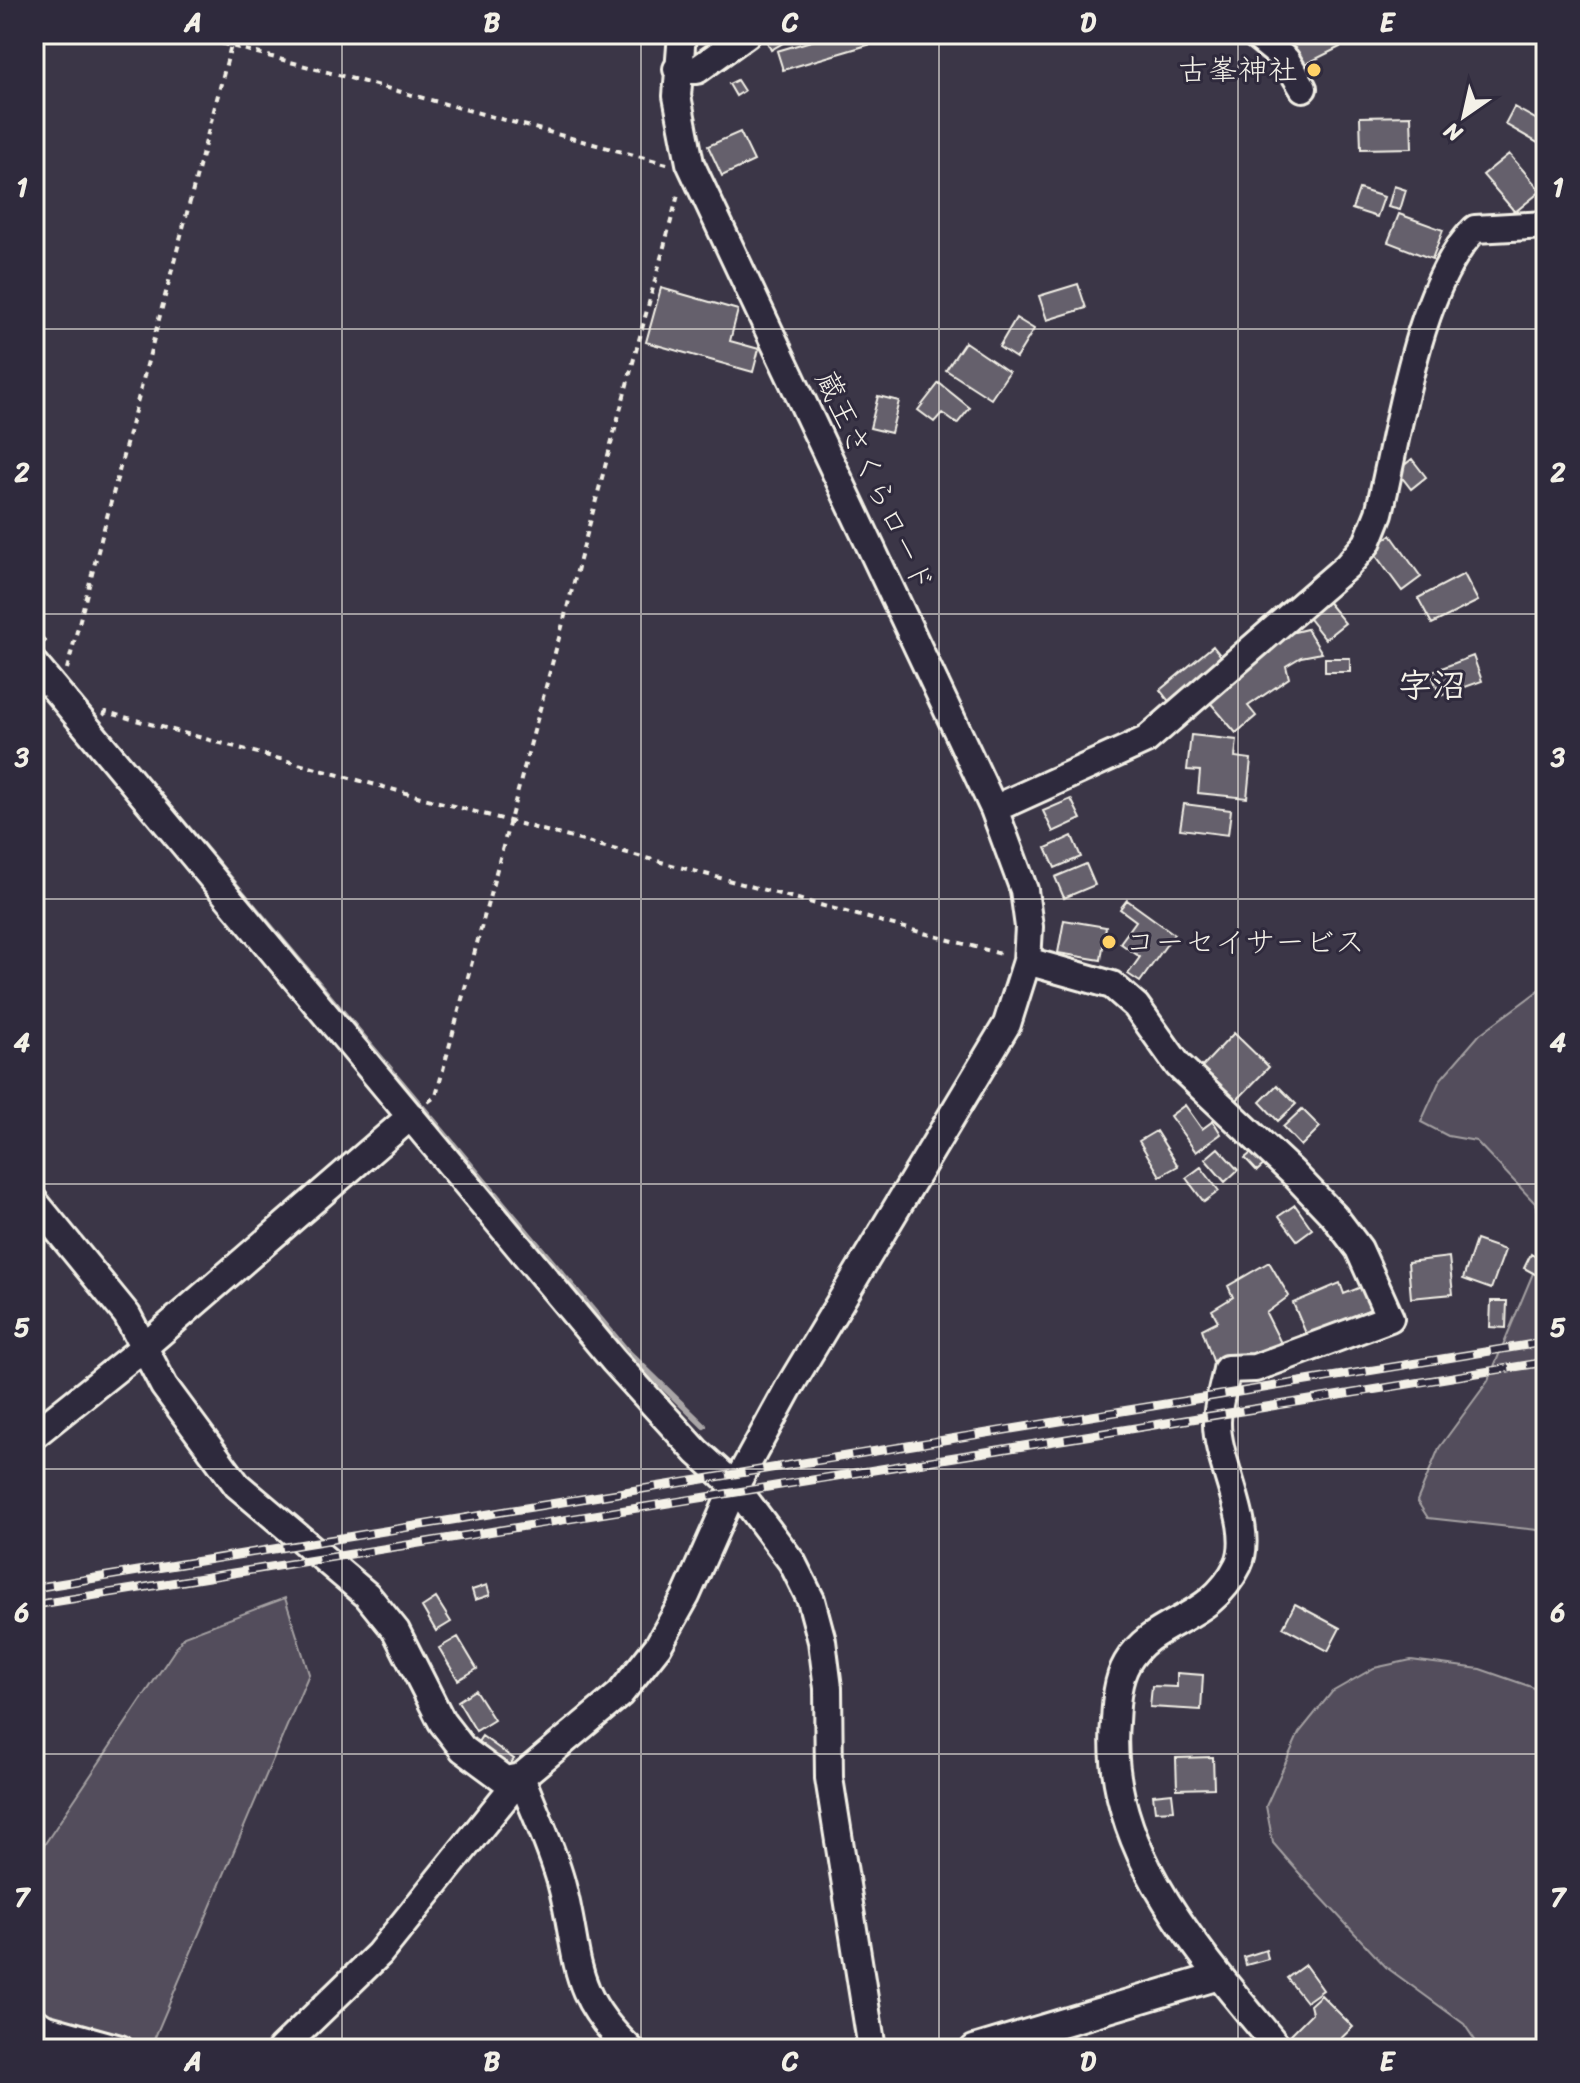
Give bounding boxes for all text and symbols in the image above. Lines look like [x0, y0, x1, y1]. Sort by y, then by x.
text: A [183, 0, 202, 45]
text: B [484, 0, 501, 45]
text: C [781, 0, 799, 45]
text: D [1080, 0, 1096, 45]
text: E [1380, 0, 1397, 45]
place label: 古峯神社 [1178, 43, 1298, 97]
marker: 古峯神社 [1305, 61, 1323, 79]
north arrow [1424, 76, 1504, 156]
text: N [1435, 111, 1471, 153]
text: 1 [16, 164, 28, 210]
text: 1 [1552, 164, 1564, 210]
street label: 蔵王さくらロード [800, 361, 950, 601]
text: 2 [13, 449, 30, 495]
text: 2 [1549, 449, 1566, 495]
district label: 字沼 [1398, 656, 1466, 716]
text: 3 [14, 734, 30, 780]
text: 3 [1550, 734, 1566, 780]
place label: コーセイサービス [1125, 915, 1365, 969]
marker: コーセイサービス [1100, 933, 1118, 951]
text: 4 [14, 1019, 30, 1065]
text: 4 [1550, 1019, 1566, 1065]
text: 5 [14, 1304, 30, 1350]
text: 5 [1550, 1304, 1566, 1350]
text: 6 [14, 1589, 30, 1635]
text: 6 [1550, 1589, 1566, 1635]
text: 7 [15, 1874, 32, 1920]
text: 7 [1551, 1874, 1568, 1920]
text: A [183, 2038, 202, 2083]
text: B [484, 2038, 501, 2083]
text: C [781, 2038, 799, 2083]
text: D [1080, 2038, 1096, 2083]
text: E [1380, 2038, 1397, 2083]

